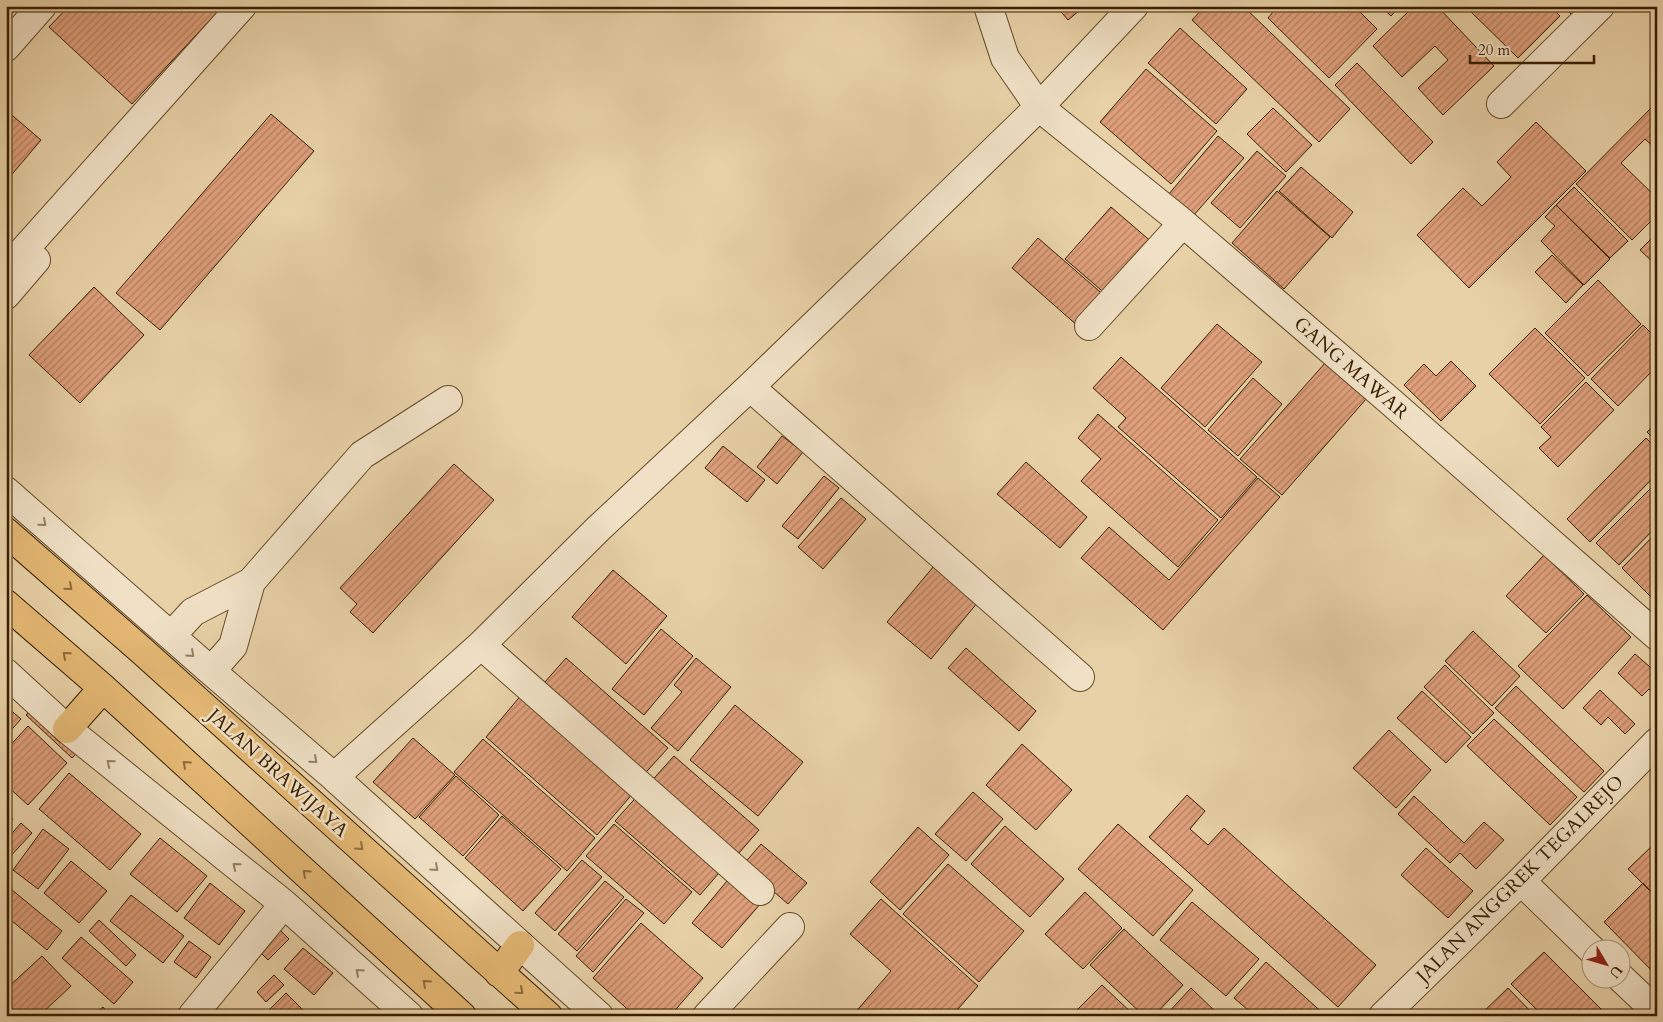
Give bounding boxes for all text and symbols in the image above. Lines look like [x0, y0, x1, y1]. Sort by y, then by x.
scale bar [1470, 32, 1594, 64]
text: 20 m [1478, 40, 1510, 60]
street label: GANG MAWAR [1288, 311, 1414, 426]
one-way arrow [37, 517, 46, 526]
one-way arrow [64, 582, 73, 591]
one-way arrow [186, 648, 195, 657]
one-way arrow [62, 652, 71, 661]
street label: JALAN BRAWIJAYA [200, 701, 354, 844]
one-way arrow [309, 754, 318, 763]
one-way arrow [107, 761, 116, 769]
one-way arrow [183, 761, 192, 770]
street label: JALAN ANGGREK TEGALREJO [1408, 770, 1629, 991]
one-way arrow [354, 842, 363, 851]
one-way arrow [430, 862, 439, 871]
one-way arrow [233, 863, 242, 871]
one-way arrow [303, 870, 312, 879]
north arrow [1580, 940, 1630, 990]
text: U [1604, 961, 1627, 982]
one-way arrow [356, 968, 365, 977]
one-way arrow [423, 980, 432, 989]
one-way arrow [514, 985, 523, 994]

